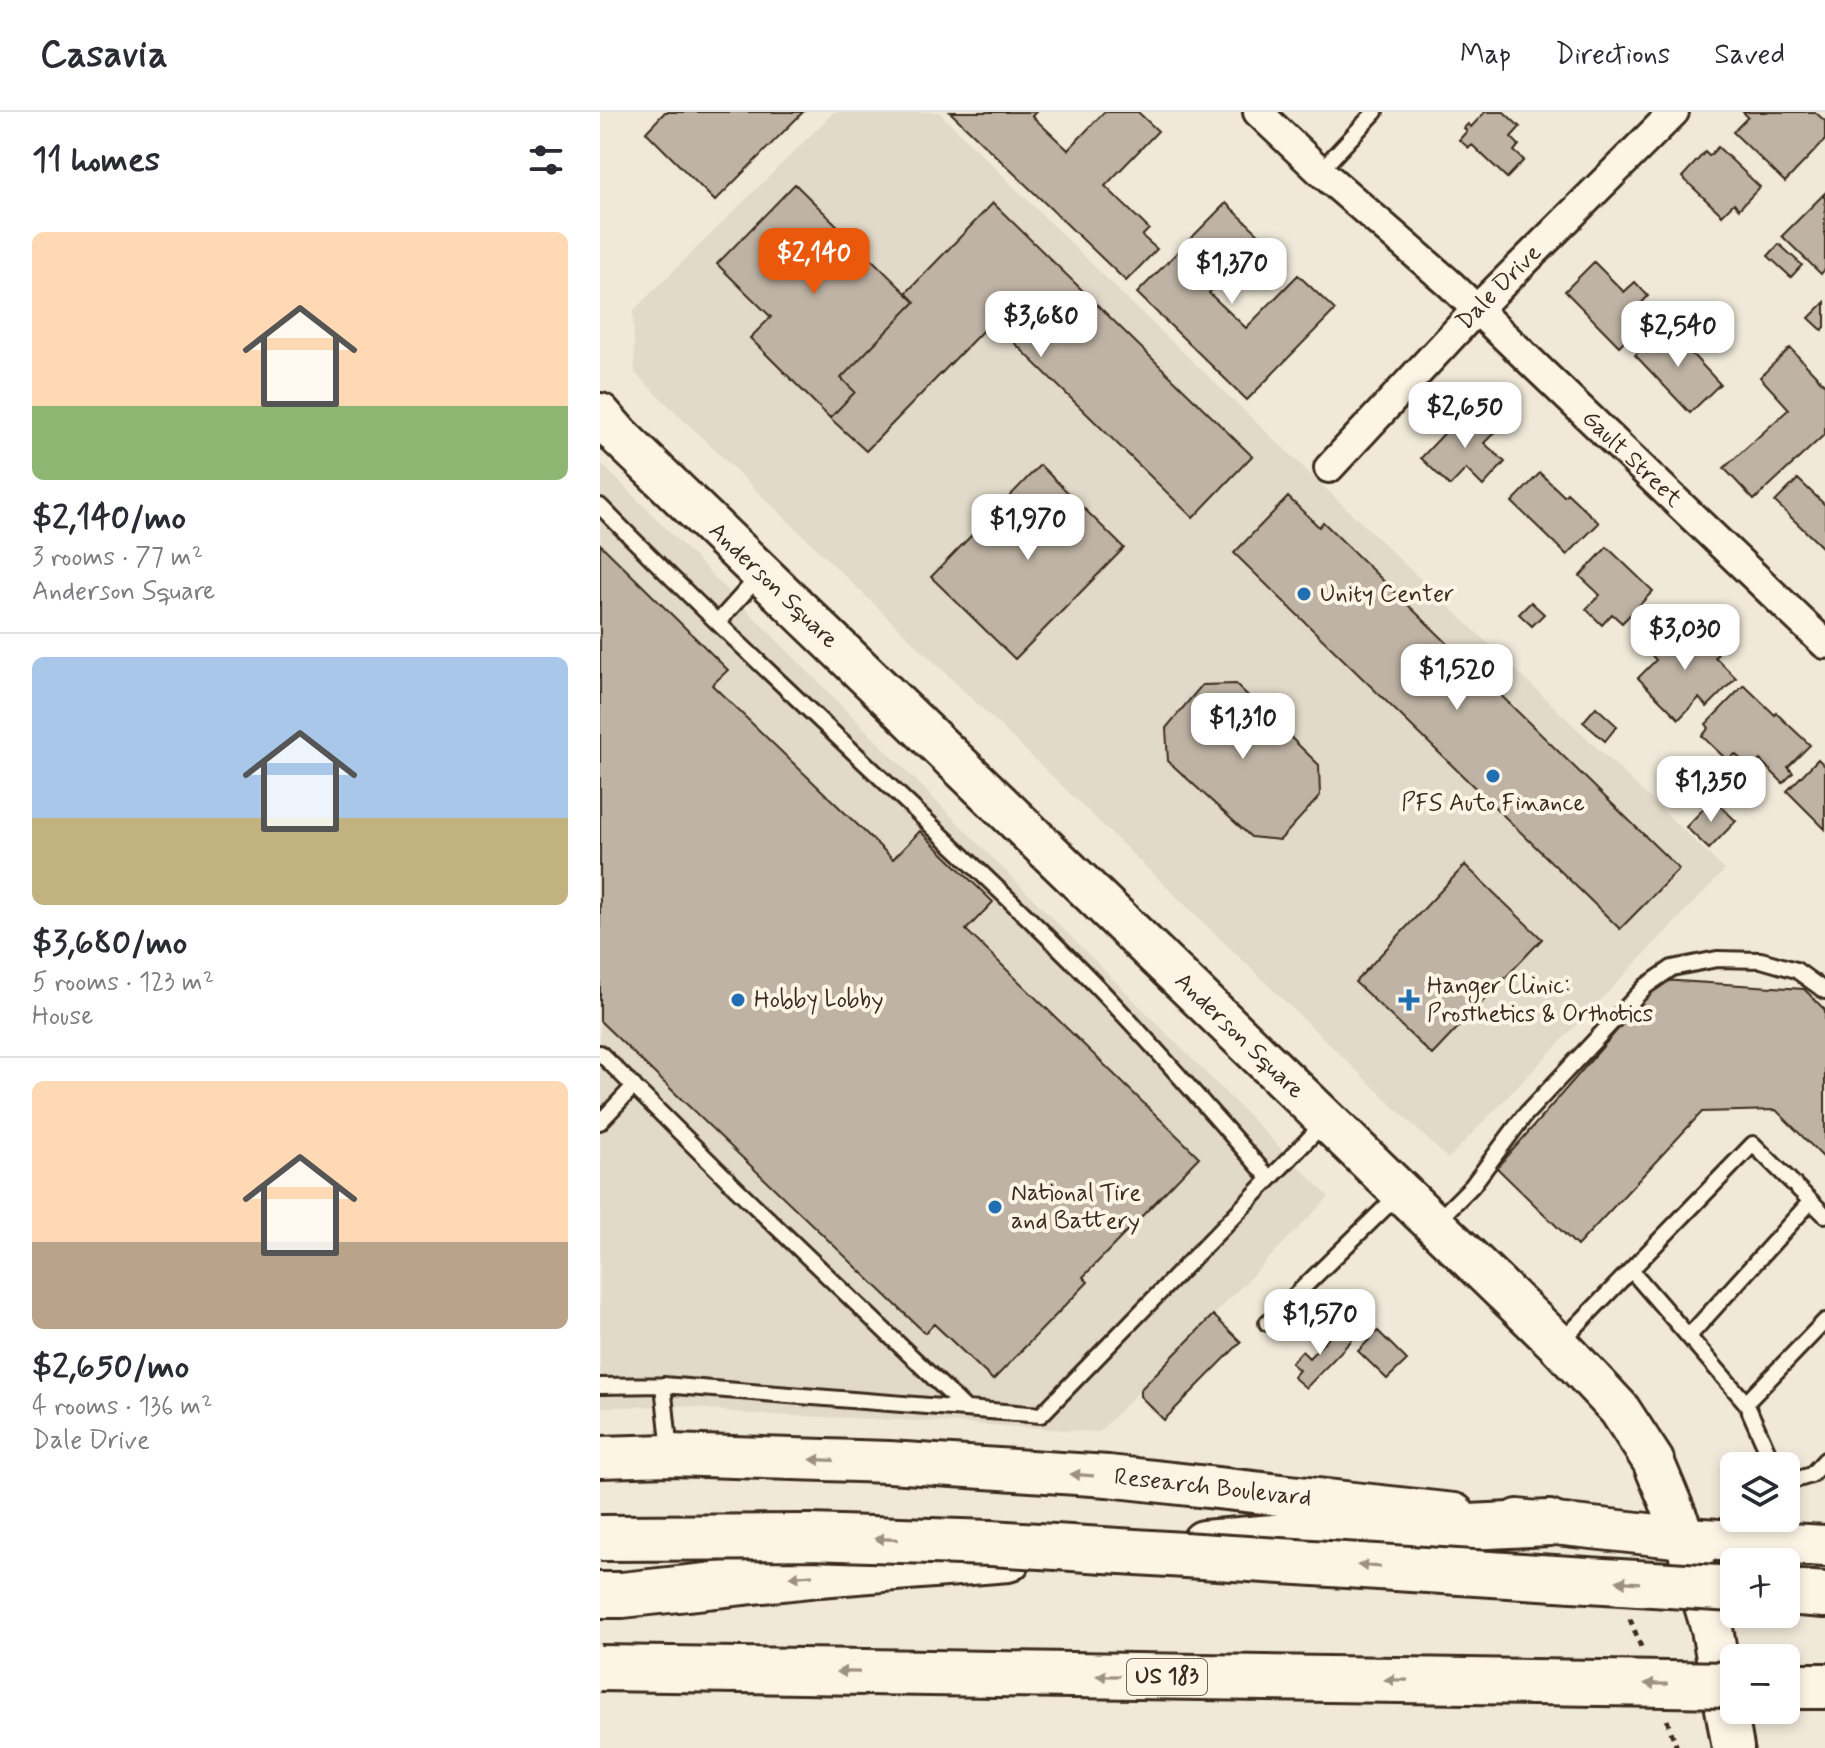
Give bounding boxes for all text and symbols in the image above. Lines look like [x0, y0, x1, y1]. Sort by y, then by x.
text: Casavia [40, 31, 168, 80]
text: Map [1460, 37, 1511, 74]
text: Directions [1555, 37, 1670, 74]
text: Saved [1714, 37, 1785, 74]
text: 11 homes [32, 138, 160, 183]
icon: filters [524, 138, 568, 182]
pin: $2,140 [749, 228, 879, 296]
text: $2,140 [777, 237, 851, 271]
pin: $1,370 [1167, 238, 1297, 306]
street label: Dale Drive [1450, 238, 1548, 337]
text: $1,370 [1196, 247, 1268, 281]
icon: home [228, 284, 372, 428]
pin: $3,680 [976, 291, 1106, 359]
text: $3,680 [1003, 300, 1079, 334]
pin: $2,540 [1613, 301, 1743, 369]
text: $2,540 [1639, 310, 1717, 344]
pin: $2,650 [1400, 382, 1530, 450]
text: $2,650 [1426, 391, 1504, 425]
street label: Gault Street [1575, 403, 1689, 514]
pin: $1,970 [963, 494, 1093, 562]
text: $2,140/mo [32, 496, 186, 541]
text: $1,970 [989, 503, 1067, 537]
street label: Anderson Square [702, 515, 845, 655]
text: 3 rooms · 77 m² [32, 541, 203, 575]
text: Anderson Square [32, 575, 215, 609]
place label: Unity Center [1320, 579, 1454, 610]
marker: Unity Center [1295, 585, 1313, 603]
pin: $3,030 [1620, 604, 1750, 672]
text: $3,030 [1649, 613, 1721, 647]
pin: $1,520 [1392, 644, 1522, 712]
text: $1,520 [1419, 653, 1495, 687]
pin: $1,310 [1178, 693, 1308, 761]
text: $1,310 [1209, 702, 1277, 736]
icon: home [228, 709, 372, 853]
pin: $1,350 [1646, 756, 1776, 824]
text: $1,350 [1675, 765, 1747, 799]
marker: PFS Auto Finance [1484, 767, 1502, 785]
place label: PFS Auto Finance [1401, 788, 1585, 819]
text: $3,680/mo [32, 921, 187, 966]
text: 5 rooms · 123 m² [32, 966, 214, 1000]
street label: Anderson Square [1168, 966, 1311, 1106]
place label: Hanger Clinic: Prosthetics & Orthotics [1427, 971, 1653, 1030]
place label: Hobby Lobby [754, 985, 883, 1016]
marker: Hanger Clinic: Prosthetics & Orthotics [1398, 989, 1420, 1011]
marker: Hobby Lobby [729, 991, 747, 1009]
text: House [32, 1000, 93, 1034]
icon: home [228, 1133, 372, 1277]
place label: National Tire and Battery [1011, 1178, 1141, 1237]
marker: National Tire and Battery [986, 1198, 1004, 1216]
pin: $1,570 [1255, 1289, 1385, 1357]
text: $1,570 [1282, 1298, 1358, 1332]
text: $2,650/mo [32, 1345, 189, 1390]
text: 4 rooms · 136 m² [32, 1390, 212, 1424]
text: Dale Drive [32, 1424, 150, 1458]
map controls [1720, 1452, 1800, 1724]
button: layers [1720, 1452, 1800, 1532]
one-way arrow [809, 1453, 834, 1466]
street label: Research Boulevard [1112, 1461, 1313, 1514]
one-way arrow [1069, 1468, 1094, 1481]
one-way arrow [873, 1533, 898, 1546]
button: + [1720, 1548, 1800, 1628]
one-way arrow [1356, 1559, 1381, 1572]
one-way arrow [788, 1570, 813, 1583]
one-way arrow [1615, 1576, 1640, 1589]
button: − [1720, 1644, 1800, 1724]
road number: US 183 [1127, 1659, 1207, 1695]
one-way arrow [835, 1666, 860, 1678]
one-way arrow [1095, 1670, 1120, 1682]
one-way arrow [1383, 1674, 1408, 1686]
one-way arrow [1643, 1678, 1668, 1690]

